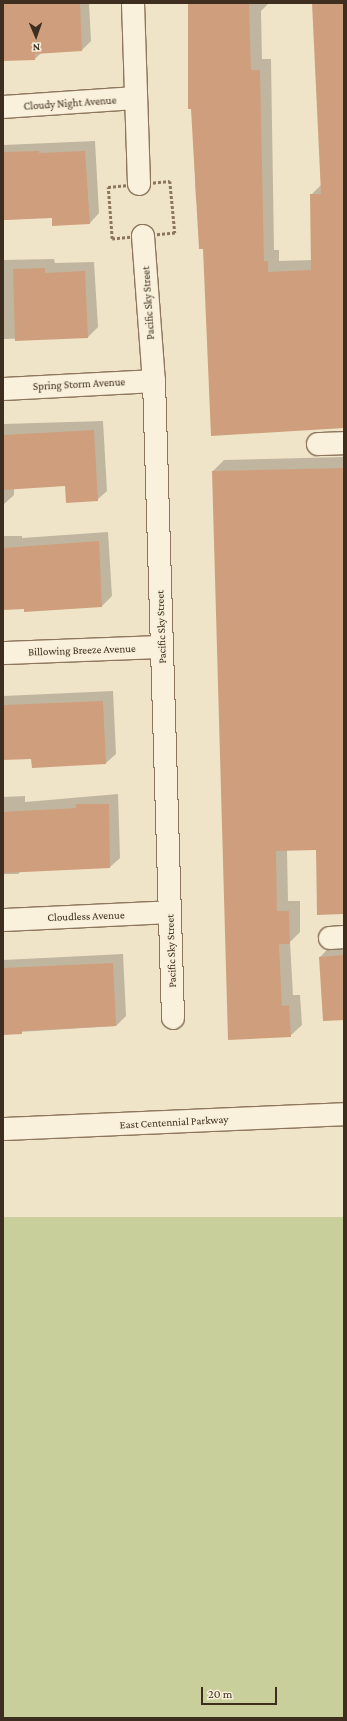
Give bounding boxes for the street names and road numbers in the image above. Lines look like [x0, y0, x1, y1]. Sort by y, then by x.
street label: Cloudy Night Avenue [23, 93, 117, 113]
street label: Pacific Sky Street [139, 266, 157, 340]
street label: Spring Storm Avenue [33, 375, 125, 393]
street label: Pacific Sky Street [153, 590, 169, 664]
street label: Billowing Breeze Avenue [28, 642, 136, 658]
street label: Cloudless Avenue [47, 908, 125, 924]
street label: Pacific Sky Street [163, 914, 179, 988]
street label: East Centennial Parkway [119, 1113, 229, 1131]

